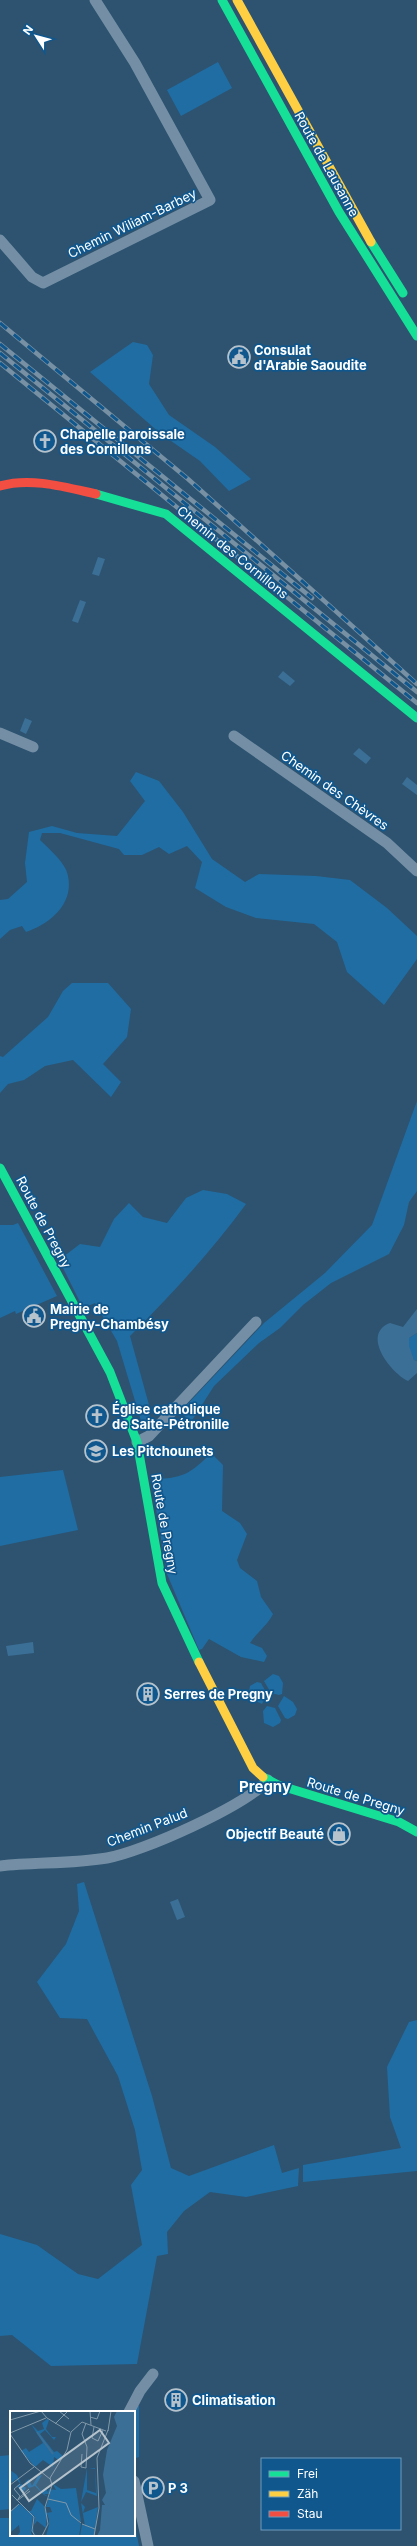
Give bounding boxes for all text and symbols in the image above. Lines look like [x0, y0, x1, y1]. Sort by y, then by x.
north arrow [16, 16, 56, 56]
text: N [20, 23, 36, 38]
street label: Route de Lausanne [291, 109, 363, 219]
street label: Chemin Wiliam-Barbey [65, 185, 199, 261]
place label: Consulat d'Arabie Saoudite [254, 342, 367, 373]
public building icon: Consulat d'Arabie Saoudite [226, 344, 252, 370]
place label: Chapelle paroissale des Cornillons [60, 426, 185, 457]
church icon: Chapelle paroissale des Cornillons [32, 428, 58, 454]
street label: Chemin des Cornillons [174, 502, 292, 602]
street label: Chemin des Chèvres [278, 747, 392, 833]
street label: Route de Pregny [13, 1173, 75, 1271]
place label: Mairie de Pregny-Chambésy [50, 1301, 169, 1332]
public building icon: Mairie de Pregny-Chambésy [21, 1303, 47, 1329]
place label: Église catholique de Saite-Pétronille [112, 1401, 229, 1432]
church icon: Église catholique de Saite-Pétronille [84, 1403, 110, 1429]
school or university icon: Les Pitchounets [83, 1438, 109, 1464]
place label: Les Pitchounets [112, 1443, 214, 1459]
street label: Route de Pregny [148, 1473, 182, 1575]
building icon: Serres de Pregny [135, 1681, 161, 1707]
place label: Serres de Pregny [164, 1686, 273, 1702]
street label: Route de Pregny [305, 1774, 407, 1818]
district label: Pregny [239, 1777, 291, 1796]
street label: Chemin Palud [104, 1804, 190, 1850]
shop icon: Objectif Beauté [326, 1821, 352, 1847]
place label: Objectif Beauté [226, 1826, 324, 1842]
building icon: Climatisation [163, 2387, 189, 2413]
place label: Climatisation [192, 2392, 276, 2408]
inset map [10, 2411, 135, 2536]
legend [261, 2458, 401, 2530]
text: Frei [297, 2466, 318, 2481]
parking icon: P 3 [140, 2475, 166, 2501]
place label: P 3 [168, 2480, 188, 2496]
text: Zäh [297, 2486, 318, 2501]
text: Stau [297, 2506, 323, 2521]

